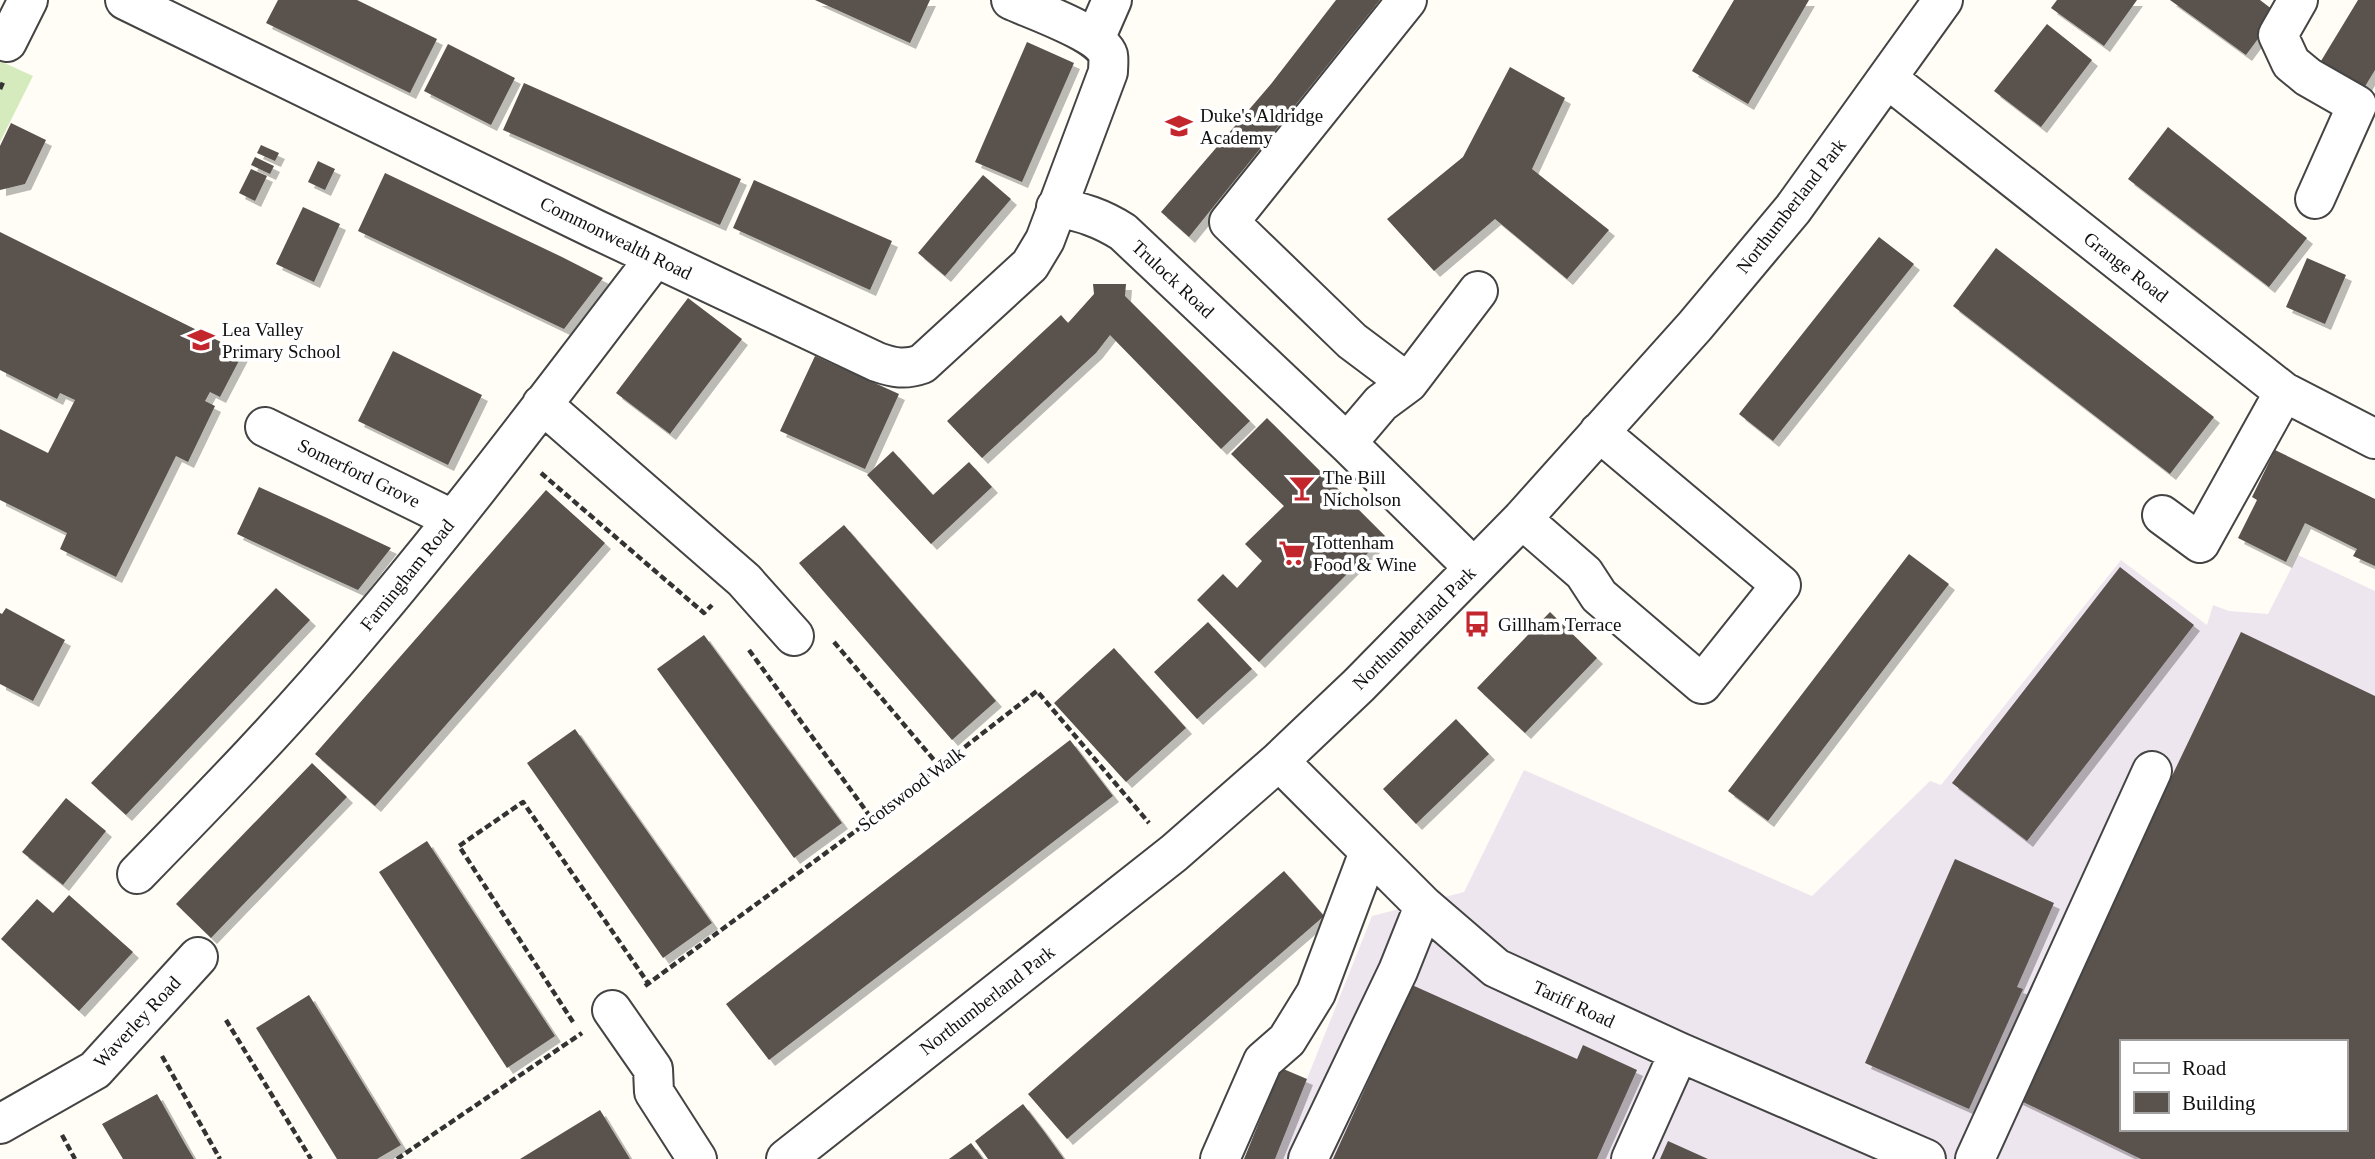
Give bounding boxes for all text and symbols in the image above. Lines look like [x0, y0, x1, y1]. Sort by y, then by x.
place label: Duke's Aldridge Academy [1200, 105, 1323, 148]
school or university icon: Duke's Aldridge Academy [1164, 111, 1194, 141]
street label: Northumberland Park [1732, 134, 1850, 278]
street label: Commonwealth Road [537, 192, 696, 284]
street label: Grange Road [2080, 228, 2173, 307]
street label: Trulock Road [1128, 236, 1219, 323]
place label: Lea Valley Primary School [222, 319, 341, 362]
school or university icon: Lea Valley Primary School [186, 325, 216, 355]
street label: Somerford Grove [294, 434, 424, 512]
place label: The Bill Nicholson [1323, 467, 1402, 510]
bar icon: The Bill Nicholson [1287, 473, 1317, 503]
street label: Farningham Road [356, 515, 458, 635]
place label: Tottenham Food & Wine [1313, 532, 1416, 575]
supermarket icon: Tottenham Food & Wine [1277, 538, 1307, 568]
street label: Northumberland Park [1348, 562, 1480, 694]
bus stop icon: Gillham Terrace [1462, 609, 1492, 639]
place label: Gillham Terrace [1498, 614, 1621, 635]
street label: Scotswood Walk [854, 742, 969, 836]
street label: Northumberland Park [915, 941, 1059, 1059]
street label: Waverley Road [89, 972, 185, 1072]
street label: Tariff Road [1530, 976, 1619, 1032]
legend [2120, 1040, 2347, 1131]
text: Road [2182, 1056, 2227, 1080]
text: Building [2182, 1091, 2256, 1115]

